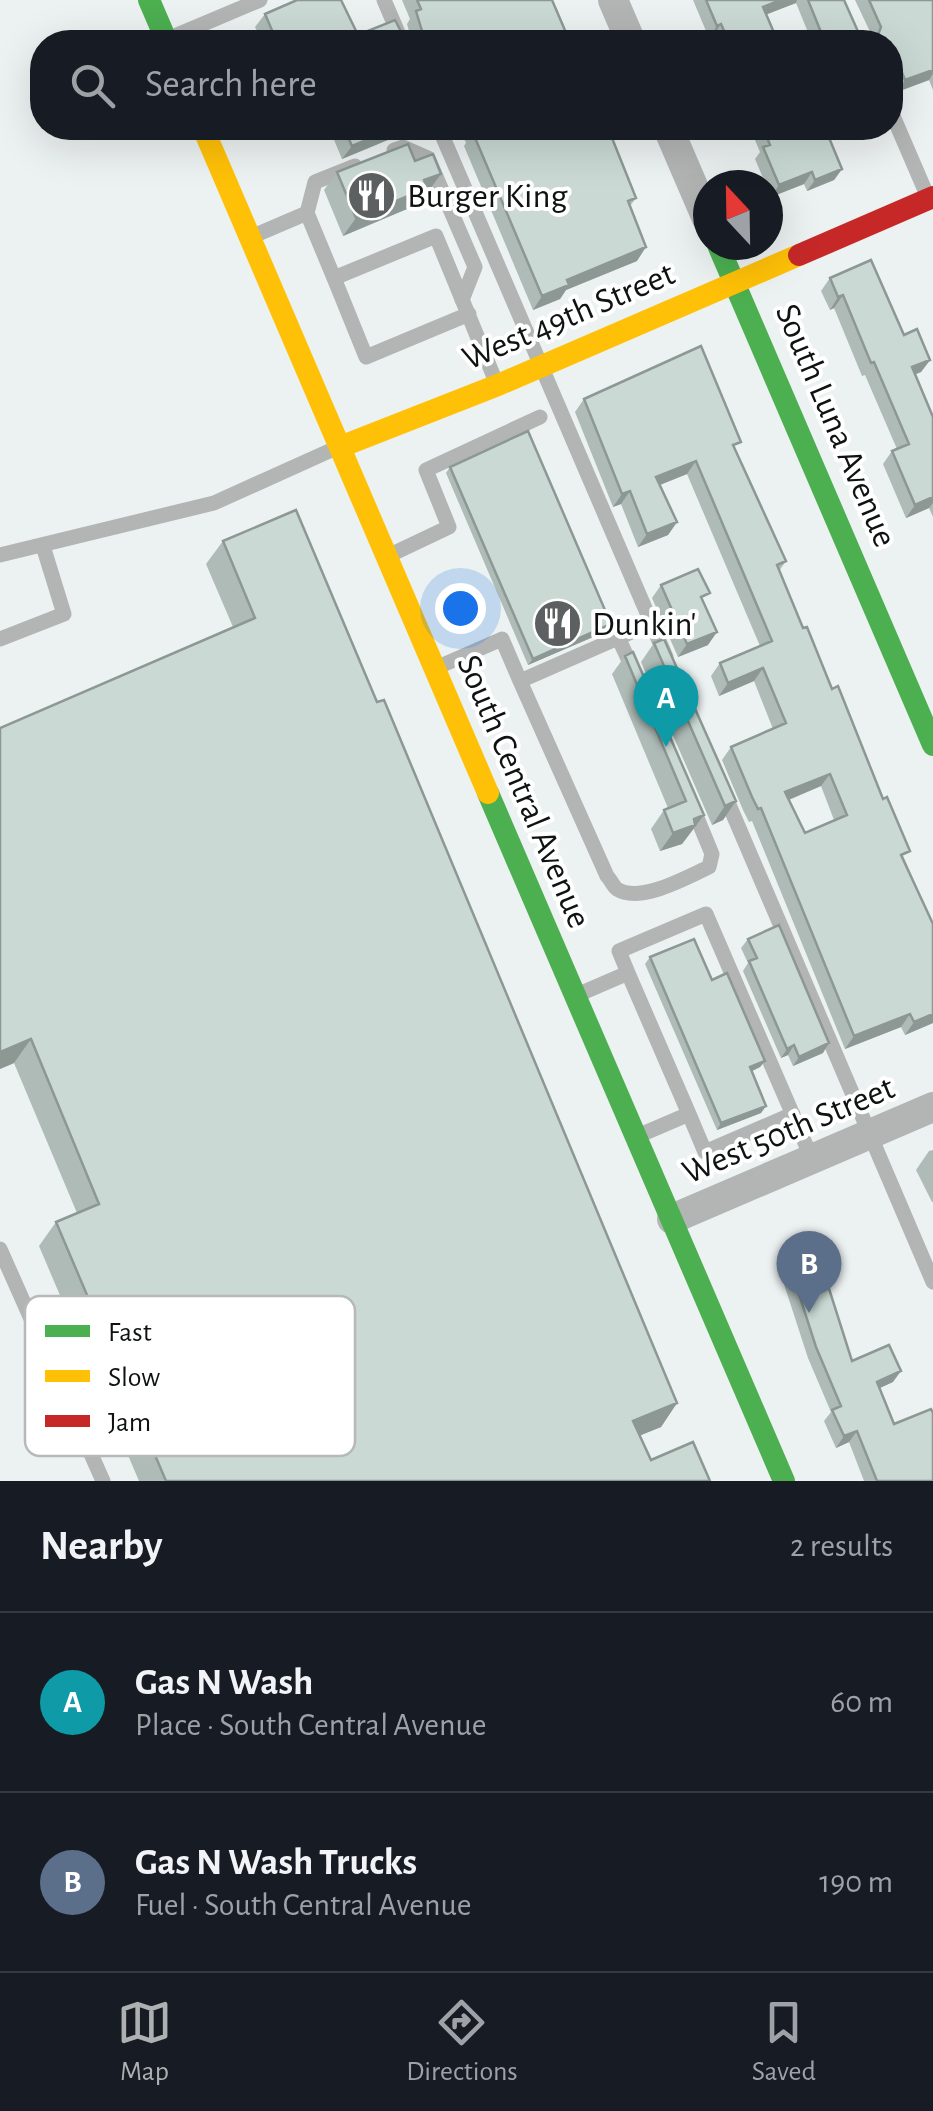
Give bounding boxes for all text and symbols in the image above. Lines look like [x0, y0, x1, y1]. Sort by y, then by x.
search box [30, 30, 903, 140]
icon: search [65, 58, 120, 113]
text: Search here [145, 66, 317, 104]
restaurant icon: Burger King [346, 169, 398, 221]
north arrow [693, 170, 783, 260]
place label: Burger King [407, 179, 568, 214]
street label: West 49th Street [457, 256, 680, 377]
street label: South Luna Avenue [769, 299, 903, 552]
your location [435, 583, 486, 634]
restaurant icon: Dunkin' [531, 597, 583, 649]
place label: Dunkin' [592, 607, 696, 642]
street label: South Central Avenue [450, 650, 597, 933]
pin: A [634, 664, 698, 747]
street label: West 50th Street [678, 1070, 900, 1191]
pin: B [776, 1230, 842, 1313]
legend [25, 1296, 355, 1456]
text: Fast [108, 1319, 152, 1347]
text: Slow [108, 1364, 160, 1392]
text: Jam [108, 1409, 151, 1437]
text: Nearby [40, 1525, 163, 1567]
text: 2 results [790, 1530, 893, 1562]
text: Gas N Wash [135, 1664, 313, 1702]
text: A [63, 1686, 82, 1718]
text: 60 m [830, 1686, 893, 1718]
text: Place · South Central Avenue [135, 1709, 487, 1741]
text: Gas N Wash Trucks [135, 1844, 417, 1882]
text: B [63, 1866, 82, 1898]
text: 190 m [819, 1866, 893, 1898]
text: Fuel · South Central Avenue [135, 1889, 472, 1921]
tab: Map [117, 1995, 172, 2089]
tab: Directions [406, 1995, 518, 2089]
tab: Saved [752, 1995, 816, 2089]

